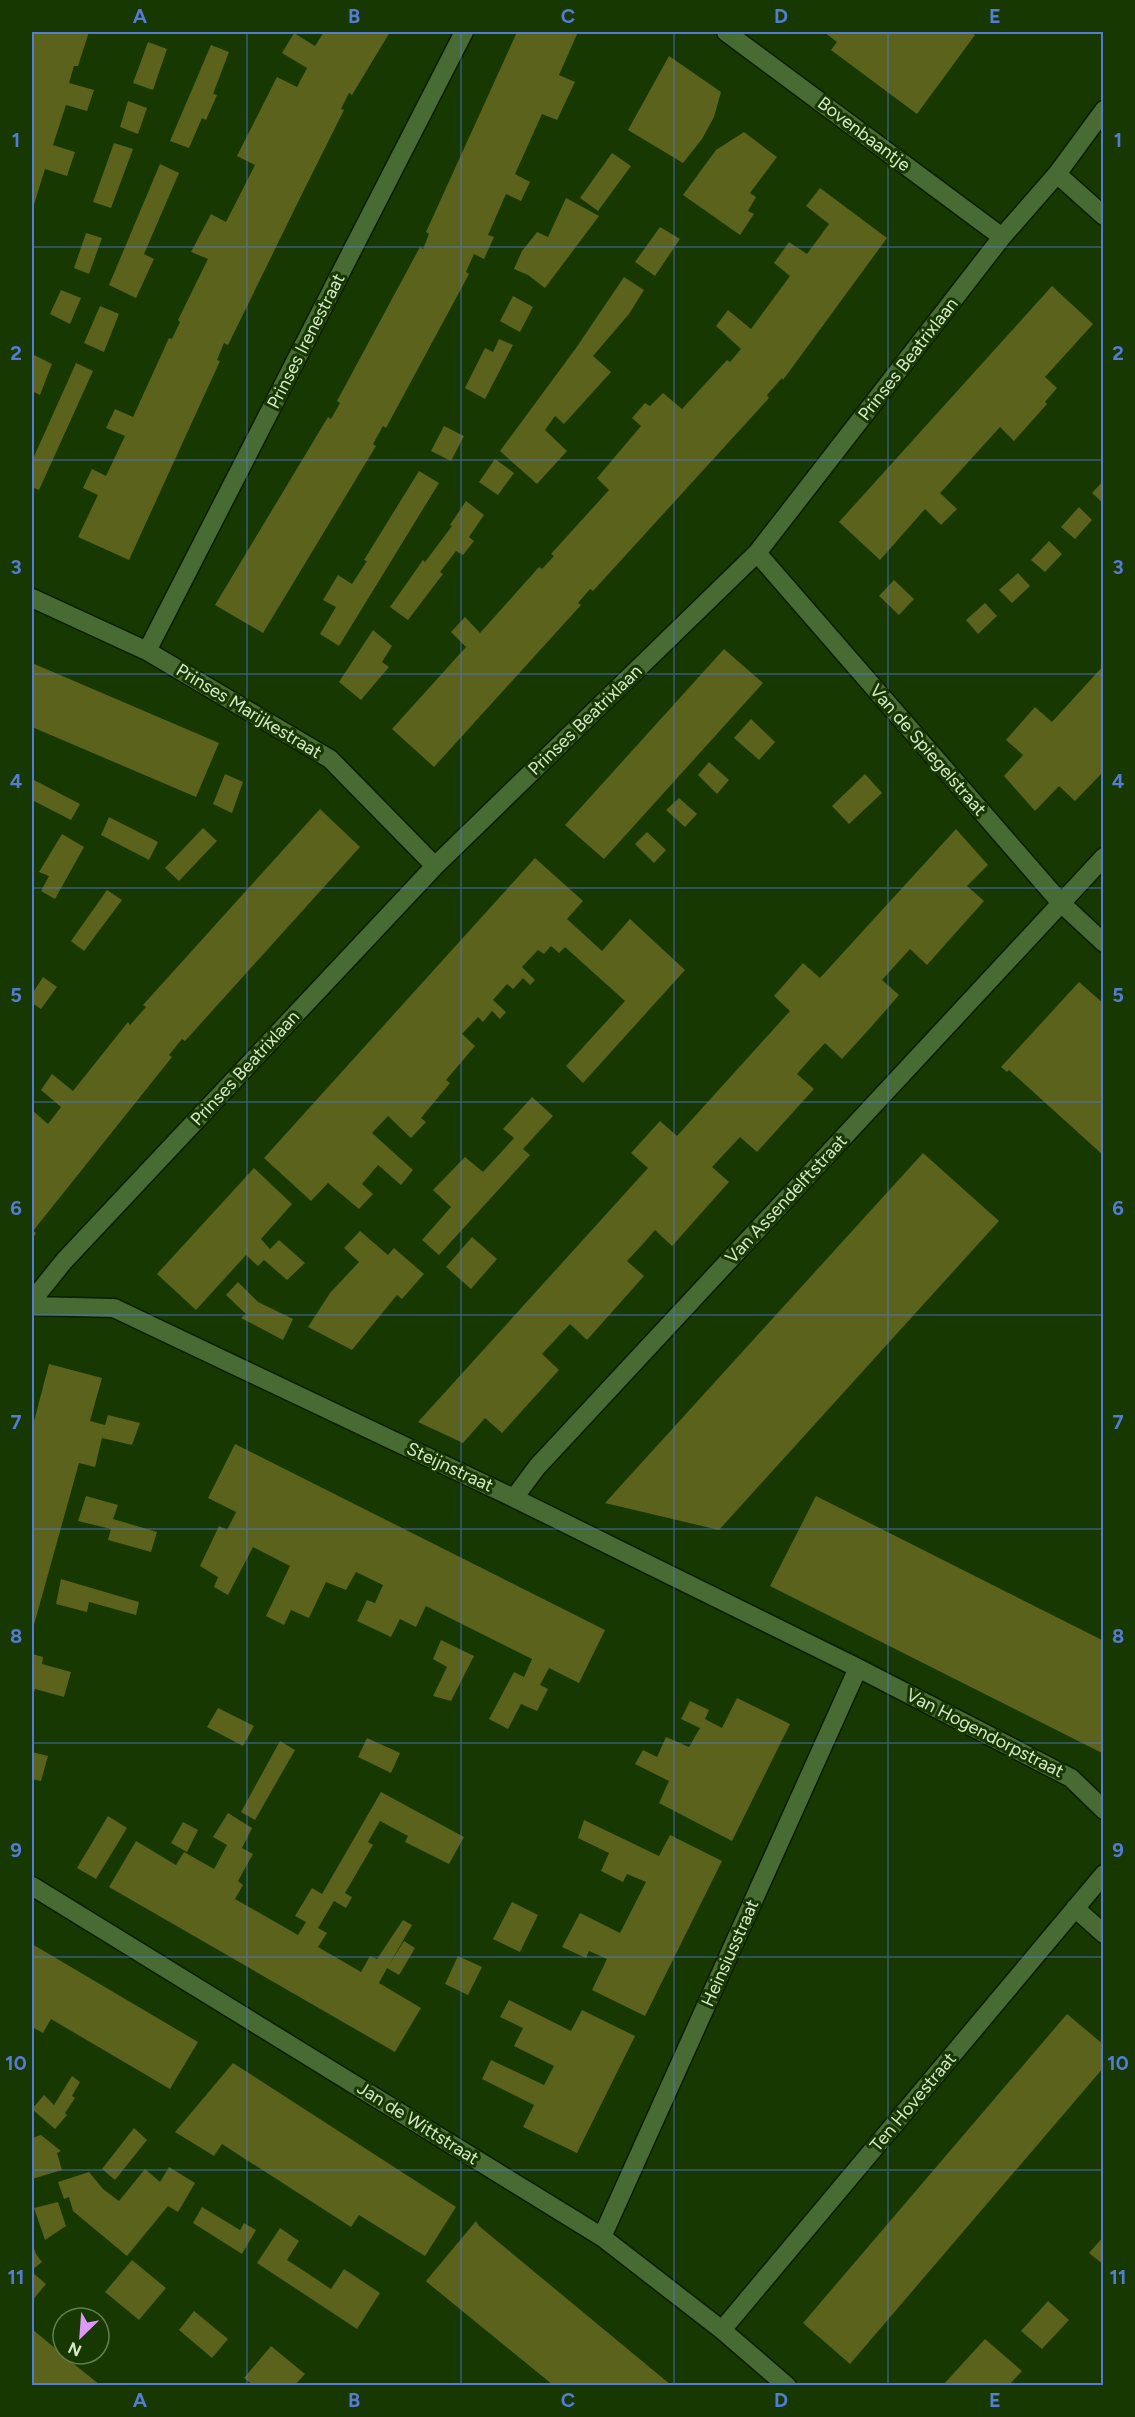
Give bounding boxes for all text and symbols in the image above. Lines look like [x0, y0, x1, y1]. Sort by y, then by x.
text: A [133, 4, 148, 28]
text: B [348, 4, 360, 28]
text: C [561, 4, 575, 28]
text: D [774, 4, 788, 28]
text: E [989, 4, 1001, 28]
street label: Bovenbaantje [813, 92, 915, 176]
text: 1 [12, 128, 20, 152]
text: 1 [1114, 128, 1122, 152]
street label: Prinses Irenestraat [262, 270, 350, 412]
street label: Prinses Beatrixlaan [853, 293, 963, 425]
text: 2 [10, 341, 22, 365]
text: 2 [1112, 341, 1124, 365]
text: 3 [10, 555, 22, 579]
text: 3 [1112, 555, 1124, 579]
street label: Prinses Marijkestraat [172, 659, 326, 763]
street label: Prinses Beatrixlaan [524, 660, 646, 780]
street label: Van de Spiegelstraat [865, 680, 991, 820]
text: 4 [10, 769, 23, 793]
text: 4 [1112, 769, 1125, 793]
text: 5 [10, 983, 22, 1007]
text: 5 [1112, 983, 1124, 1007]
street label: Prinses Beatrixlaan [186, 1006, 304, 1130]
street label: Van Assendelftstraat [721, 1130, 852, 1268]
text: 6 [10, 1196, 22, 1220]
text: 6 [1112, 1196, 1124, 1220]
text: 7 [10, 1410, 22, 1434]
text: 7 [1112, 1410, 1124, 1434]
street label: Steijnstraat [403, 1437, 497, 1497]
text: 8 [10, 1624, 22, 1648]
text: 8 [1112, 1624, 1124, 1648]
street label: Van Hogendorpstraat [902, 1684, 1068, 1782]
text: 9 [10, 1838, 22, 1862]
text: 9 [1112, 1838, 1124, 1862]
street label: Heinsiusstraat [697, 1896, 764, 2010]
street label: Ten Hovestraat [865, 2048, 961, 2156]
text: 10 [5, 2051, 27, 2075]
text: 10 [1107, 2051, 1129, 2075]
street label: Jan de Wittstraat [353, 2077, 483, 2169]
text: 11 [8, 2265, 24, 2289]
text: 11 [1110, 2265, 1126, 2289]
north arrow [51, 2306, 111, 2366]
text: N [65, 2338, 84, 2360]
text: A [133, 2388, 148, 2412]
text: B [348, 2388, 360, 2412]
text: C [561, 2388, 575, 2412]
text: D [774, 2388, 788, 2412]
text: E [989, 2388, 1001, 2412]

